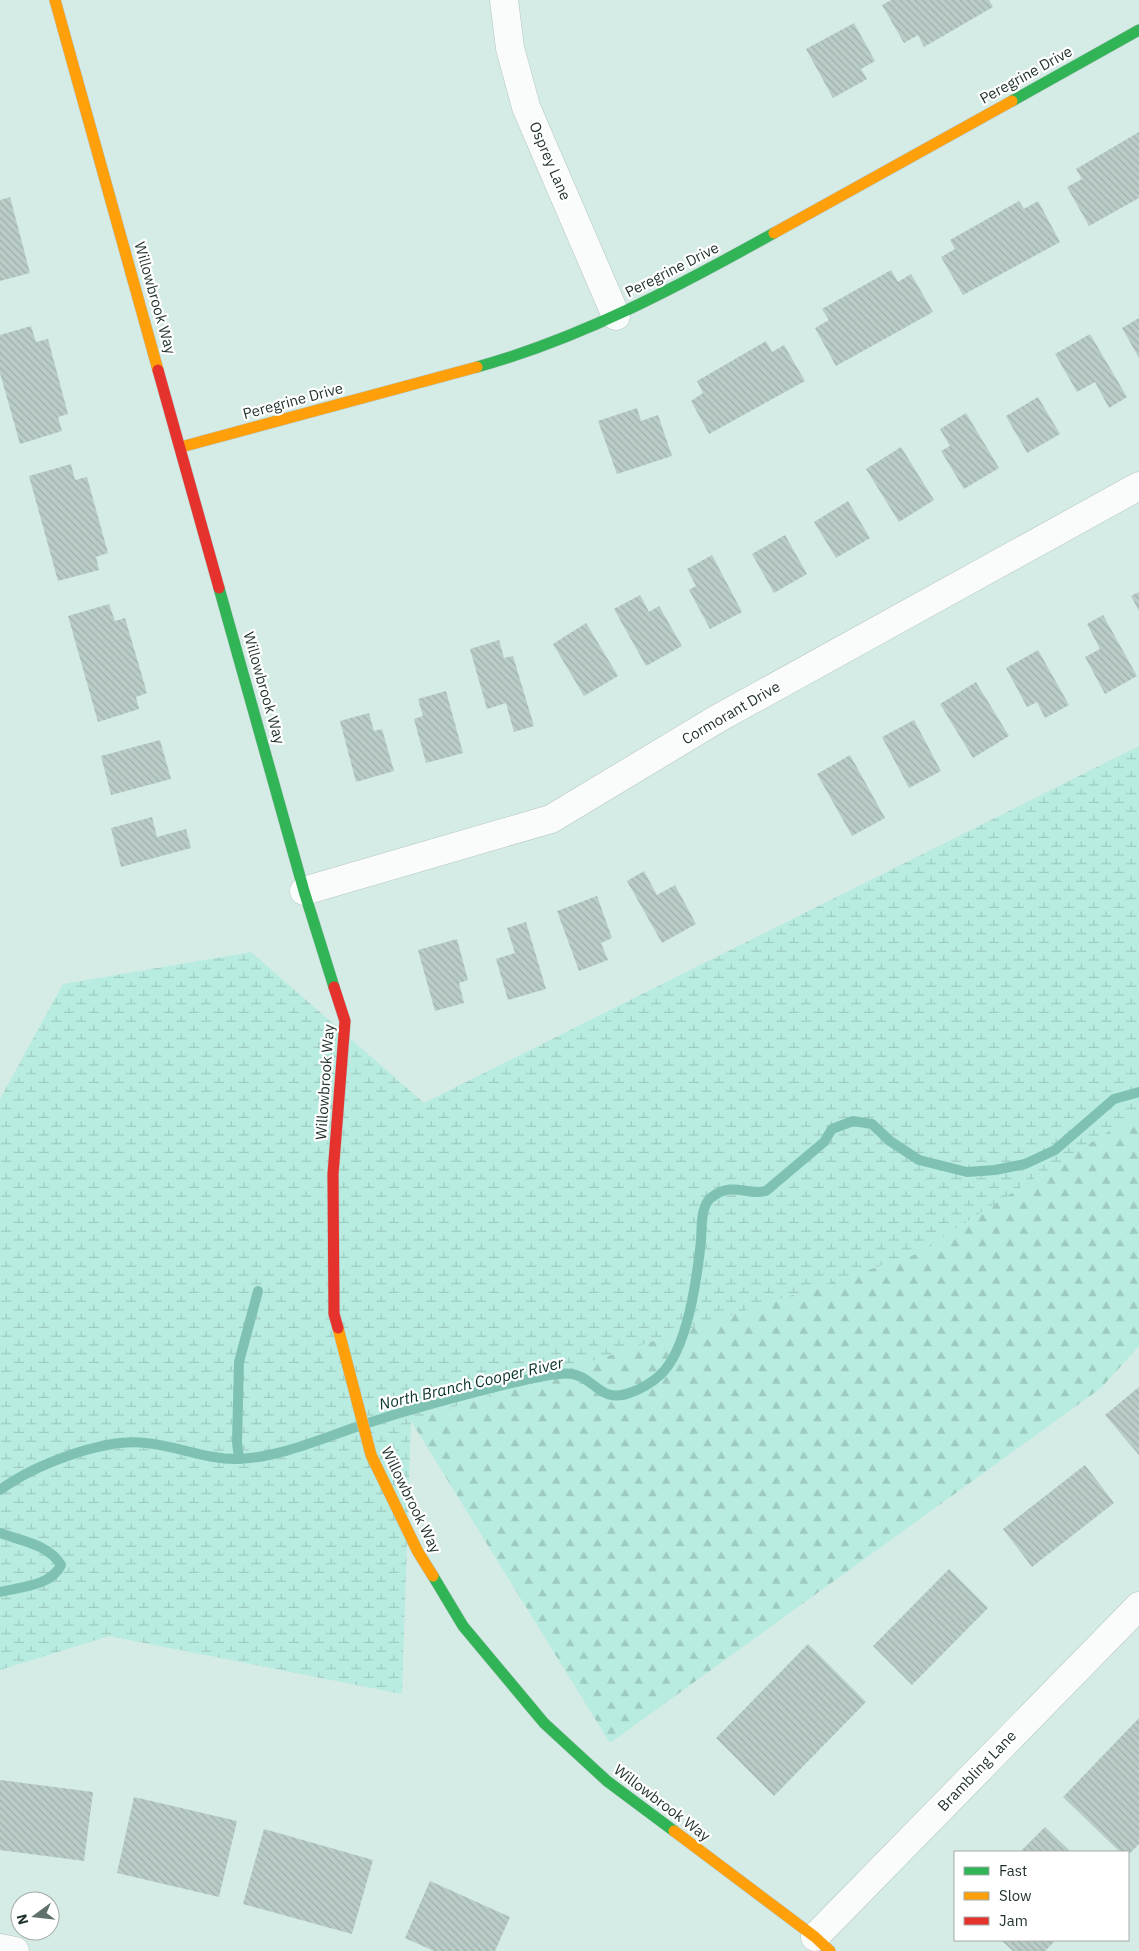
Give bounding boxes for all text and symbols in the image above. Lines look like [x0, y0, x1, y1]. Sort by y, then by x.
street label: Peregrine Drive [976, 41, 1075, 108]
street label: Osprey Lane [525, 119, 576, 203]
street label: Peregrine Drive [622, 238, 722, 301]
street label: Willowbrook Way [130, 239, 181, 357]
street label: Peregrine Drive [241, 378, 345, 423]
street label: Willowbrook Way [239, 629, 290, 747]
street label: Cormorant Drive [678, 677, 783, 748]
street label: Willowbrook Way [311, 1023, 338, 1141]
water label: North Branch Cooper River [377, 1352, 566, 1414]
street label: Willowbrook Way [377, 1443, 446, 1557]
street label: Brambling Lane [933, 1726, 1020, 1815]
street label: Willowbrook Way [610, 1760, 715, 1845]
legend [954, 1851, 1129, 1941]
text: Fast [999, 1861, 1027, 1880]
text: Slow [999, 1886, 1032, 1905]
north arrow [10, 1891, 60, 1941]
text: Jam [999, 1911, 1028, 1930]
text: N [12, 1912, 32, 1927]

